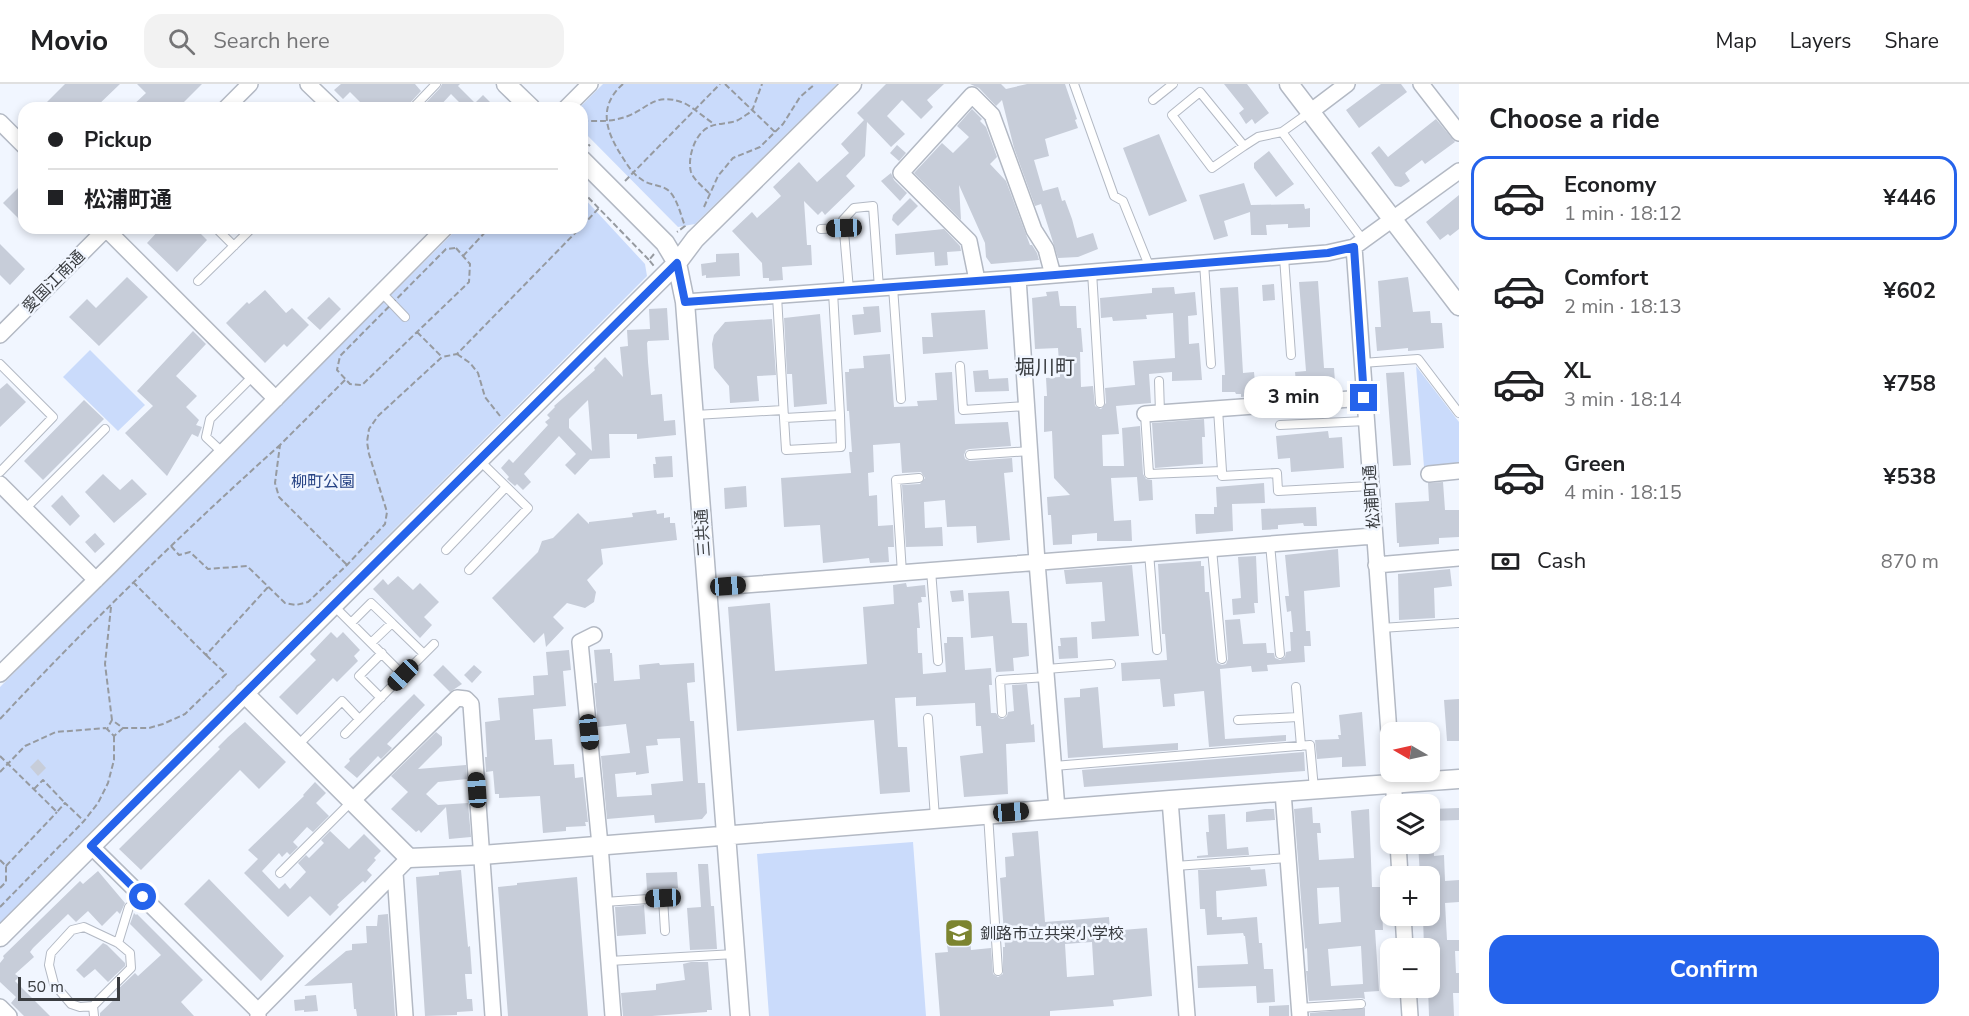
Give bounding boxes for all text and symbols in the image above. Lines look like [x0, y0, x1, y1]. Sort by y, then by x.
search box [144, 14, 564, 68]
text: Movio [30, 22, 108, 60]
icon: search [165, 25, 198, 58]
text: Search here [213, 26, 330, 56]
text: Map [1715, 27, 1757, 55]
text: Layers [1790, 27, 1851, 55]
text: Share [1884, 27, 1939, 55]
text: Choose a ride [1489, 101, 1660, 138]
text: Pickup [84, 125, 152, 155]
text: Economy [1564, 170, 1656, 200]
icon: car [1492, 171, 1546, 225]
text: ¥446 [1883, 183, 1936, 213]
text: 松浦町通 [84, 185, 172, 215]
text: 1 min · 18:12 [1564, 200, 1682, 227]
car [826, 218, 862, 238]
street label: 愛国江南通 [18, 246, 90, 318]
text: Comfort [1564, 263, 1648, 293]
icon: car [1492, 264, 1546, 318]
text: ¥602 [1883, 276, 1936, 306]
text: 2 min · 18:13 [1564, 293, 1682, 320]
district label: 堀川町 [1015, 354, 1075, 381]
text: XL [1564, 356, 1591, 386]
icon: car [1492, 357, 1546, 411]
text: ¥758 [1883, 369, 1936, 399]
callout: 3 min [1244, 377, 1343, 419]
text: 3 min [1268, 383, 1319, 410]
route end [1350, 384, 1377, 411]
text: 3 min · 18:14 [1564, 386, 1682, 413]
text: Green [1564, 449, 1625, 479]
icon: car [1492, 450, 1546, 504]
text: ¥538 [1883, 462, 1936, 492]
street label: 松浦町通 [1359, 464, 1385, 530]
park label: 柳町公園 [291, 471, 355, 493]
text: 4 min · 18:15 [1564, 479, 1682, 506]
street label: 三共通 [690, 508, 716, 558]
icon: cash [1489, 545, 1522, 578]
text: Cash [1537, 546, 1586, 576]
text: 870 m [1881, 548, 1939, 575]
car [709, 576, 747, 596]
car [384, 656, 422, 694]
car [578, 713, 600, 751]
north arrow [1380, 722, 1440, 782]
map controls [1380, 722, 1440, 998]
car [467, 771, 487, 809]
button: layers [1380, 794, 1440, 854]
car [992, 801, 1030, 823]
button: + [1380, 866, 1440, 926]
route start [129, 883, 156, 910]
car [645, 888, 681, 908]
school or university icon: 釧路市立共栄小学校 [943, 917, 975, 949]
place label: 釧路市立共栄小学校 [980, 923, 1124, 945]
button: Confirm [1489, 935, 1939, 1004]
button: − [1380, 938, 1440, 998]
scale bar [18, 974, 120, 1002]
text: 50 m [27, 976, 64, 998]

